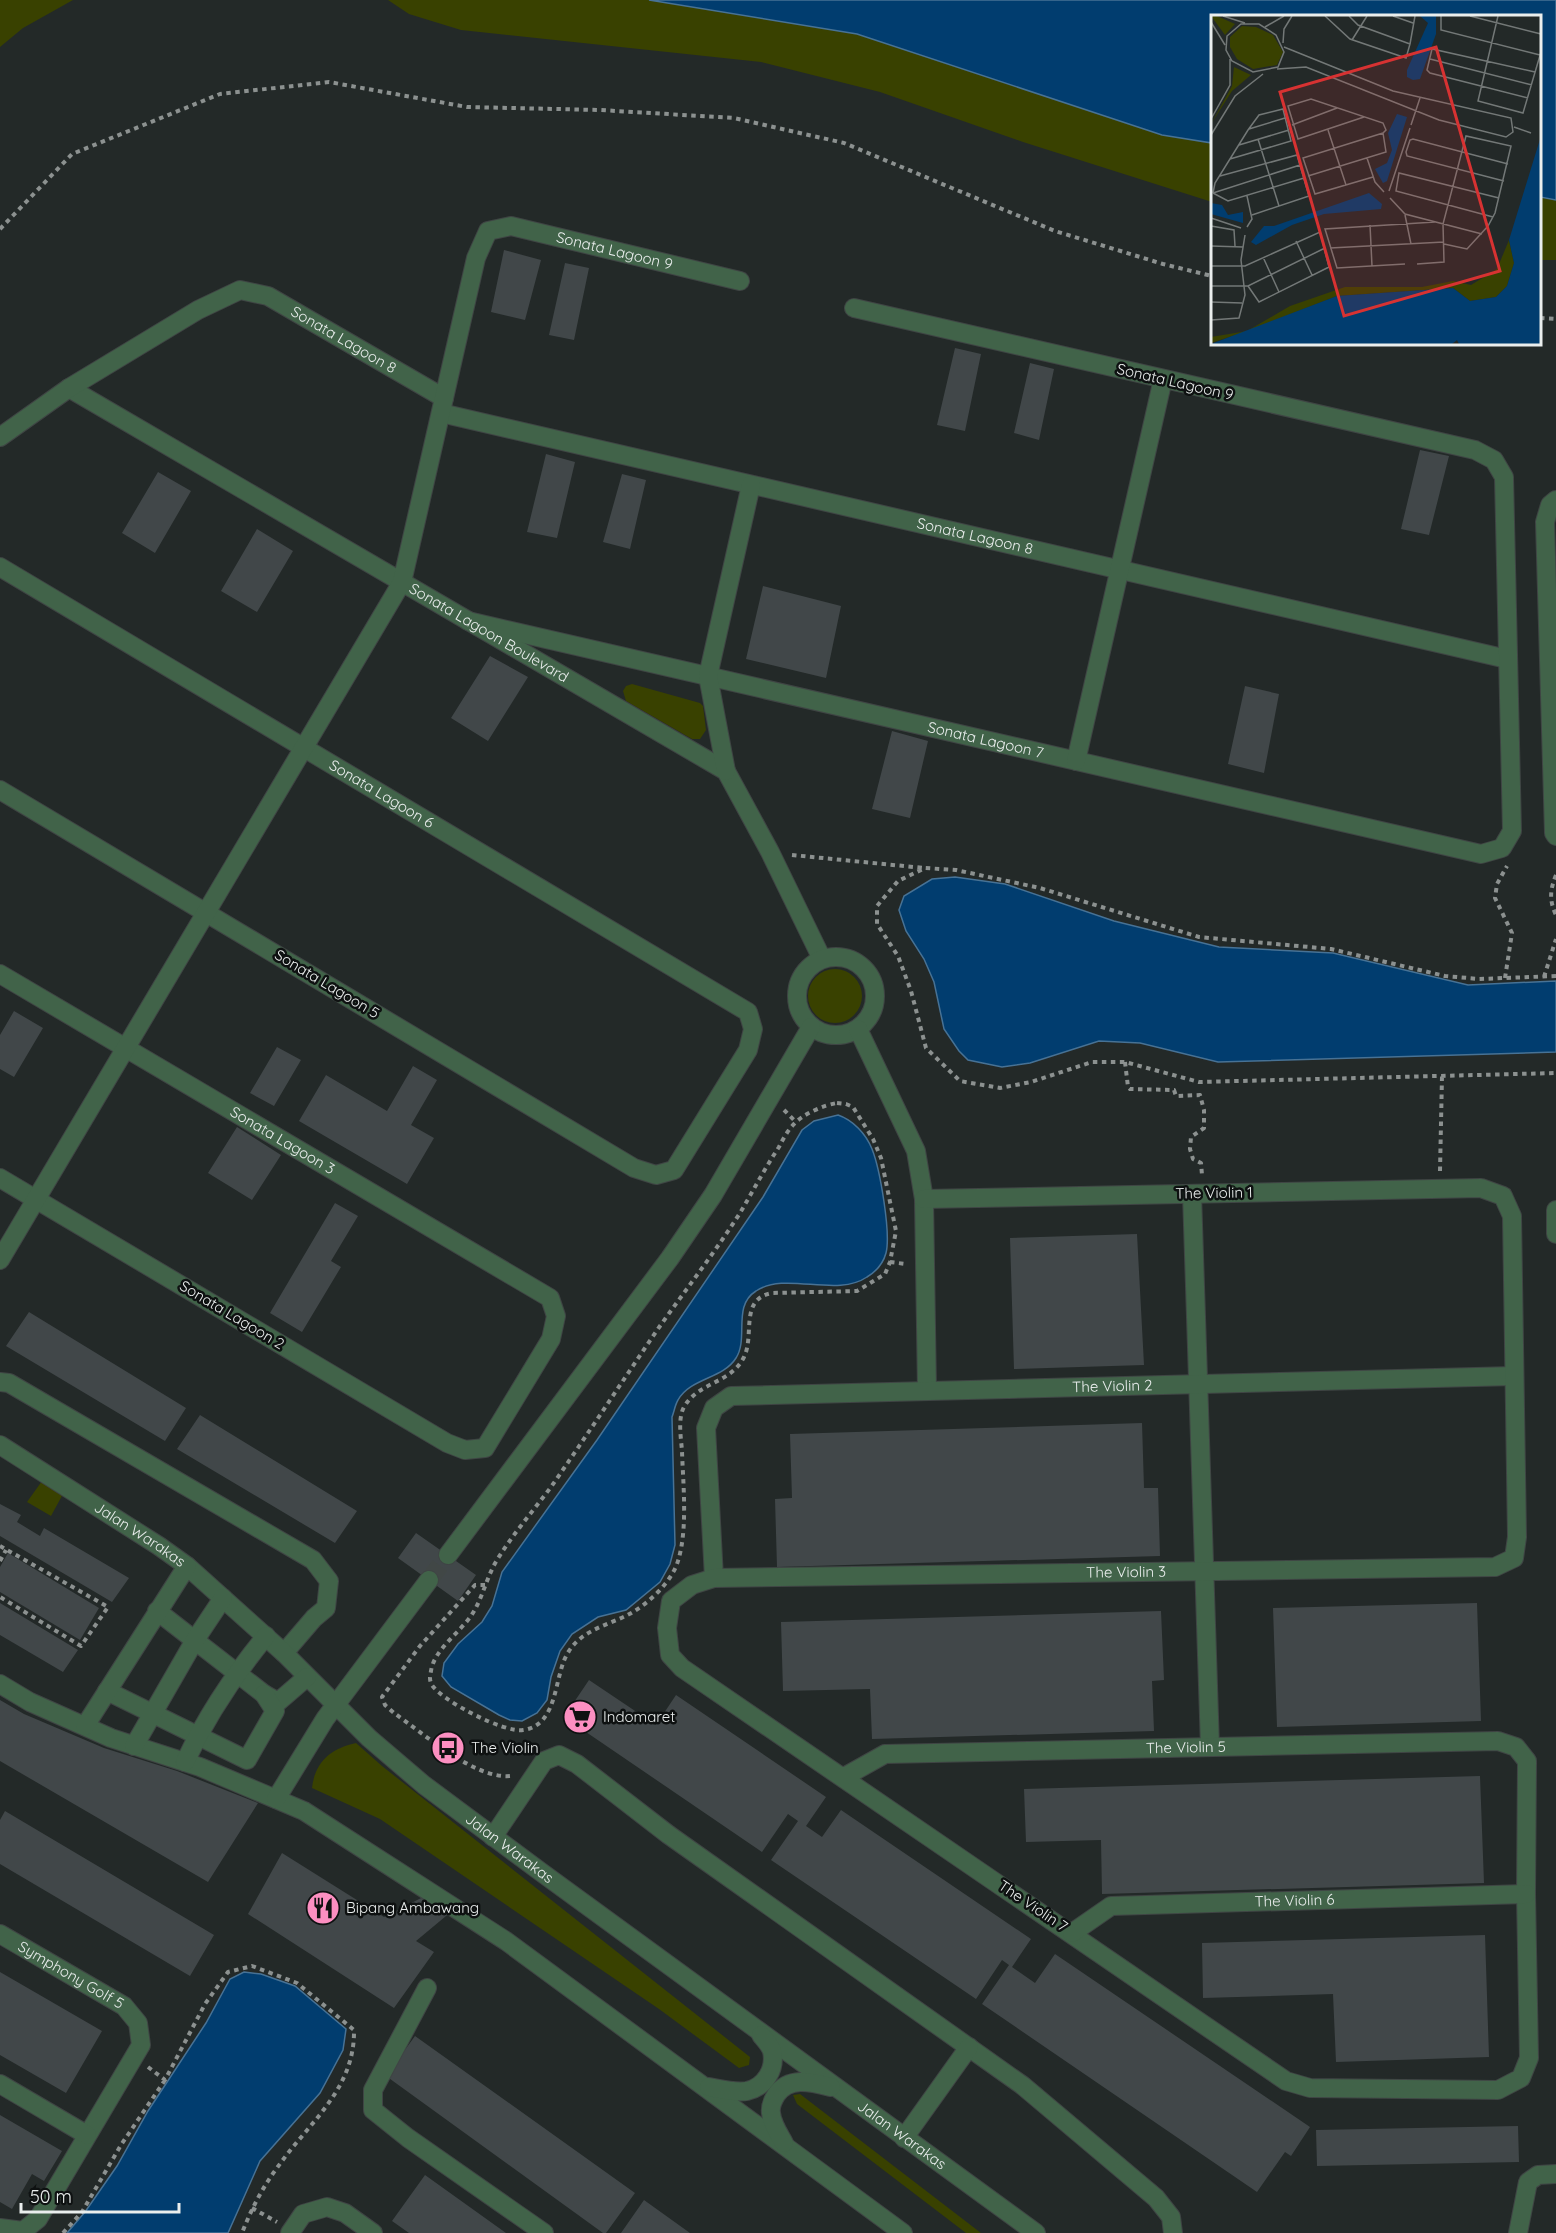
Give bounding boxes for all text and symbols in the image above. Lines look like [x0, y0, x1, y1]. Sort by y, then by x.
inset map [1211, 15, 1541, 345]
street label: Sonata Lagoon 9 [554, 227, 675, 273]
street label: Sonata Lagoon 8 [288, 301, 400, 377]
street label: Sonata Lagoon 9 [1115, 359, 1235, 404]
street label: Sonata Lagoon 8 [915, 513, 1035, 558]
street label: Sonata Lagoon Boulevard [406, 578, 572, 686]
street label: Sonata Lagoon 7 [926, 717, 1046, 762]
street label: Sonata Lagoon 6 [326, 755, 438, 832]
street label: Sonata Lagoon 5 [271, 945, 383, 1022]
street label: Sonata Lagoon 3 [227, 1102, 339, 1178]
street label: The Violin 1 [1175, 1182, 1253, 1203]
street label: Sonata Lagoon 2 [176, 1276, 288, 1353]
street label: The Violin 2 [1072, 1375, 1153, 1396]
street label: Jalan Warakas [91, 1497, 189, 1571]
street label: The Violin 3 [1086, 1562, 1166, 1582]
supermarket icon: Indomaret [562, 1699, 598, 1735]
place label: Indomaret [603, 1707, 675, 1726]
bus stop icon: The Violin [430, 1730, 466, 1766]
street label: The Violin 5 [1146, 1737, 1226, 1757]
place label: The Violin [471, 1738, 539, 1757]
street label: Jalan Warakas [462, 1809, 558, 1887]
street label: The Violin 7 [995, 1875, 1072, 1936]
restaurant icon: Bipang Ambawang [305, 1890, 341, 1926]
street label: The Violin 6 [1254, 1890, 1335, 1911]
place label: Bipang Ambawang [346, 1898, 479, 1917]
street label: Symphony Golf 5 [15, 1937, 127, 2013]
street label: Jalan Warakas [854, 2096, 950, 2173]
scale bar [21, 2176, 178, 2214]
text: 50 m [30, 2185, 72, 2208]

